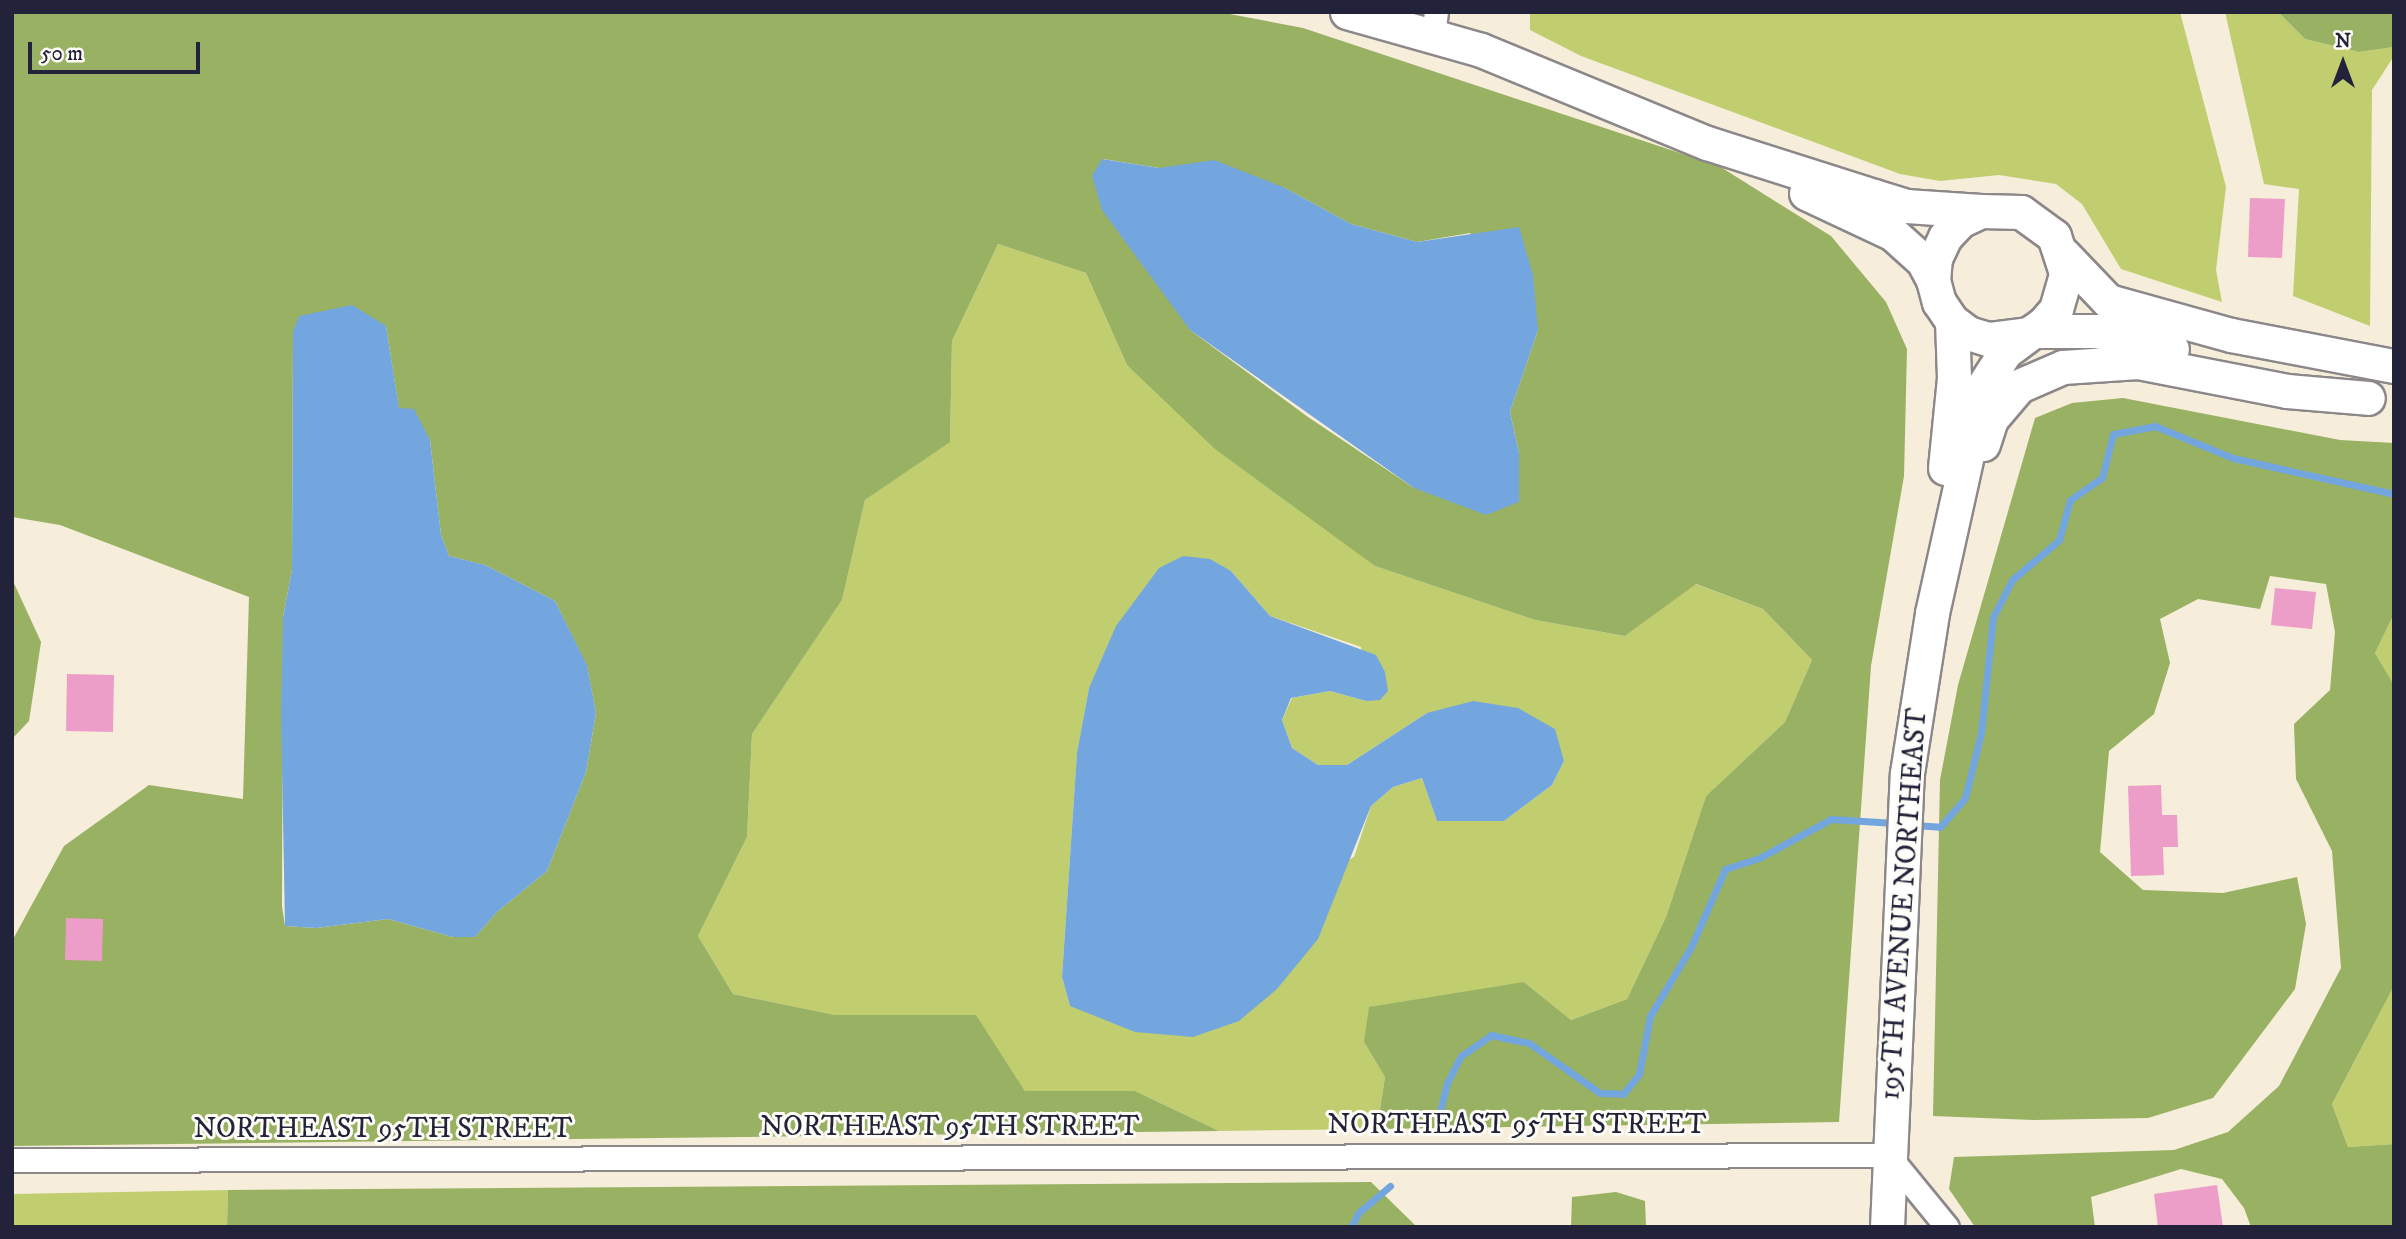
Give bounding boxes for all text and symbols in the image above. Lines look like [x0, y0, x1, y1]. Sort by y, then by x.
scale bar [32, 28, 203, 72]
north arrow [2308, 28, 2378, 98]
text: N [2335, 30, 2351, 53]
text: 50 m [41, 41, 83, 67]
street label: 195TH AVENUE NORTHEAST [1874, 707, 1934, 1101]
street label: NORTHEAST 95TH STREET [1327, 1108, 1707, 1142]
street label: NORTHEAST 95TH STREET [760, 1110, 1140, 1144]
street label: NORTHEAST 95TH STREET [193, 1112, 573, 1146]

